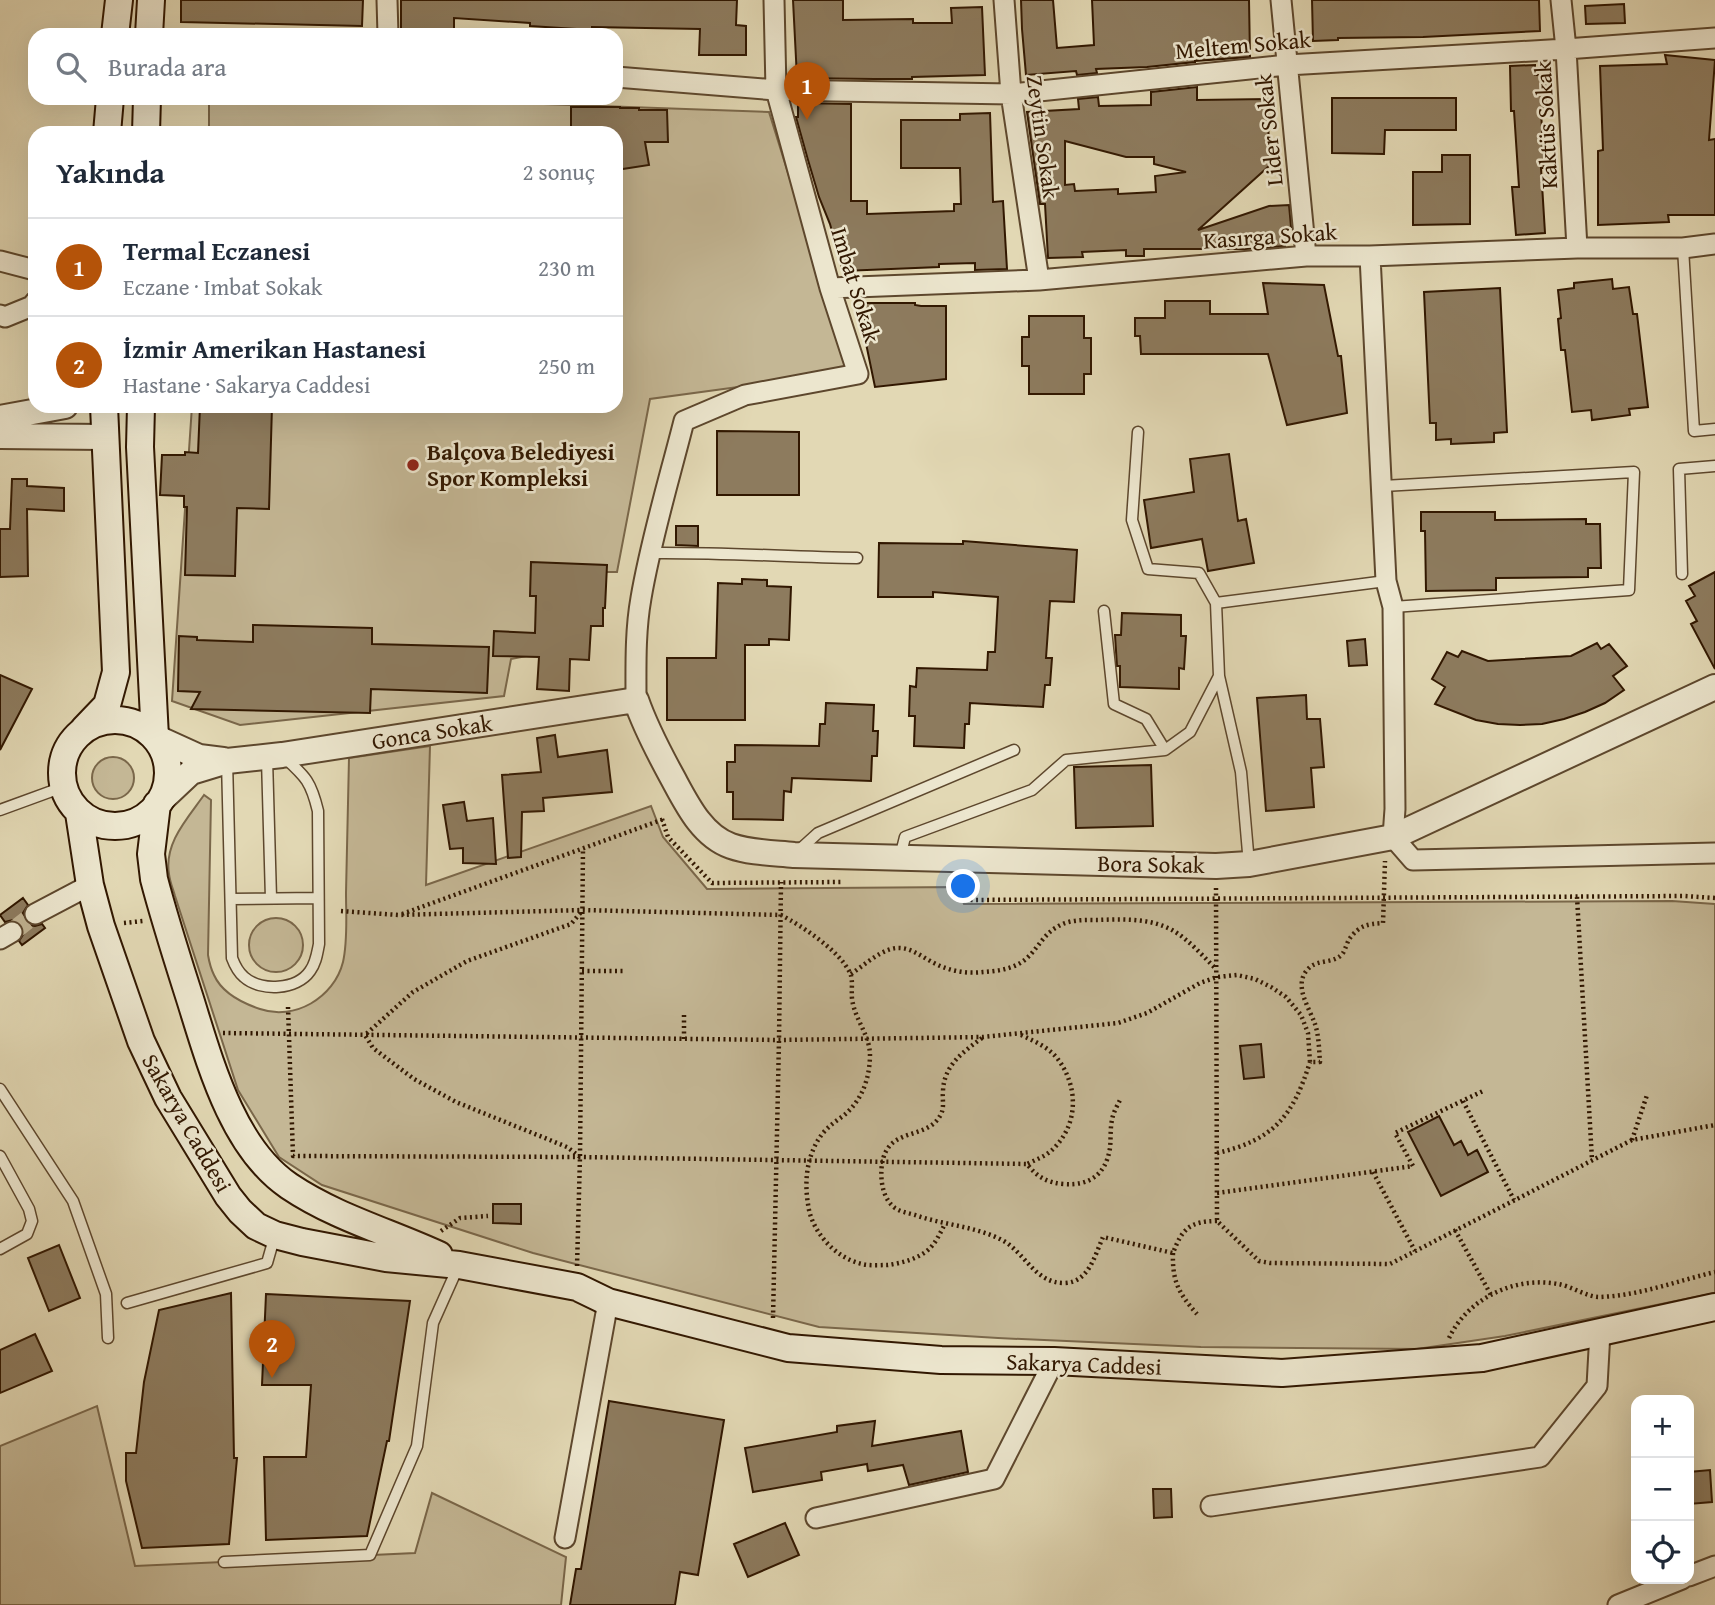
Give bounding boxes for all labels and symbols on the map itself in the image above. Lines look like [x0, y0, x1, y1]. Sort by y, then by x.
street label: Meltem Sokak [1174, 22, 1312, 67]
street label: Kaktüs Sokak [1526, 60, 1565, 190]
pin: 1 [784, 62, 830, 120]
street label: Lider Sokak [1246, 72, 1291, 188]
street label: Zeytin Sokak [1019, 73, 1069, 201]
street label: Kasırga Sokak [1202, 214, 1338, 257]
street label: Imbat Sokak [823, 223, 890, 347]
place label: Balçova Belediyesi Spor Kompleksi [427, 435, 615, 494]
marker: Balçova Belediyesi Spor Kompleksi [405, 457, 421, 473]
street label: Gonca Sokak [369, 706, 495, 757]
street label: Bora Sokak [1097, 846, 1205, 881]
your location [946, 869, 980, 903]
street label: Sakarya Caddesi [134, 1047, 241, 1198]
pin: 2 [249, 1320, 295, 1378]
street label: Sakarya Caddesi [1006, 1344, 1162, 1383]

